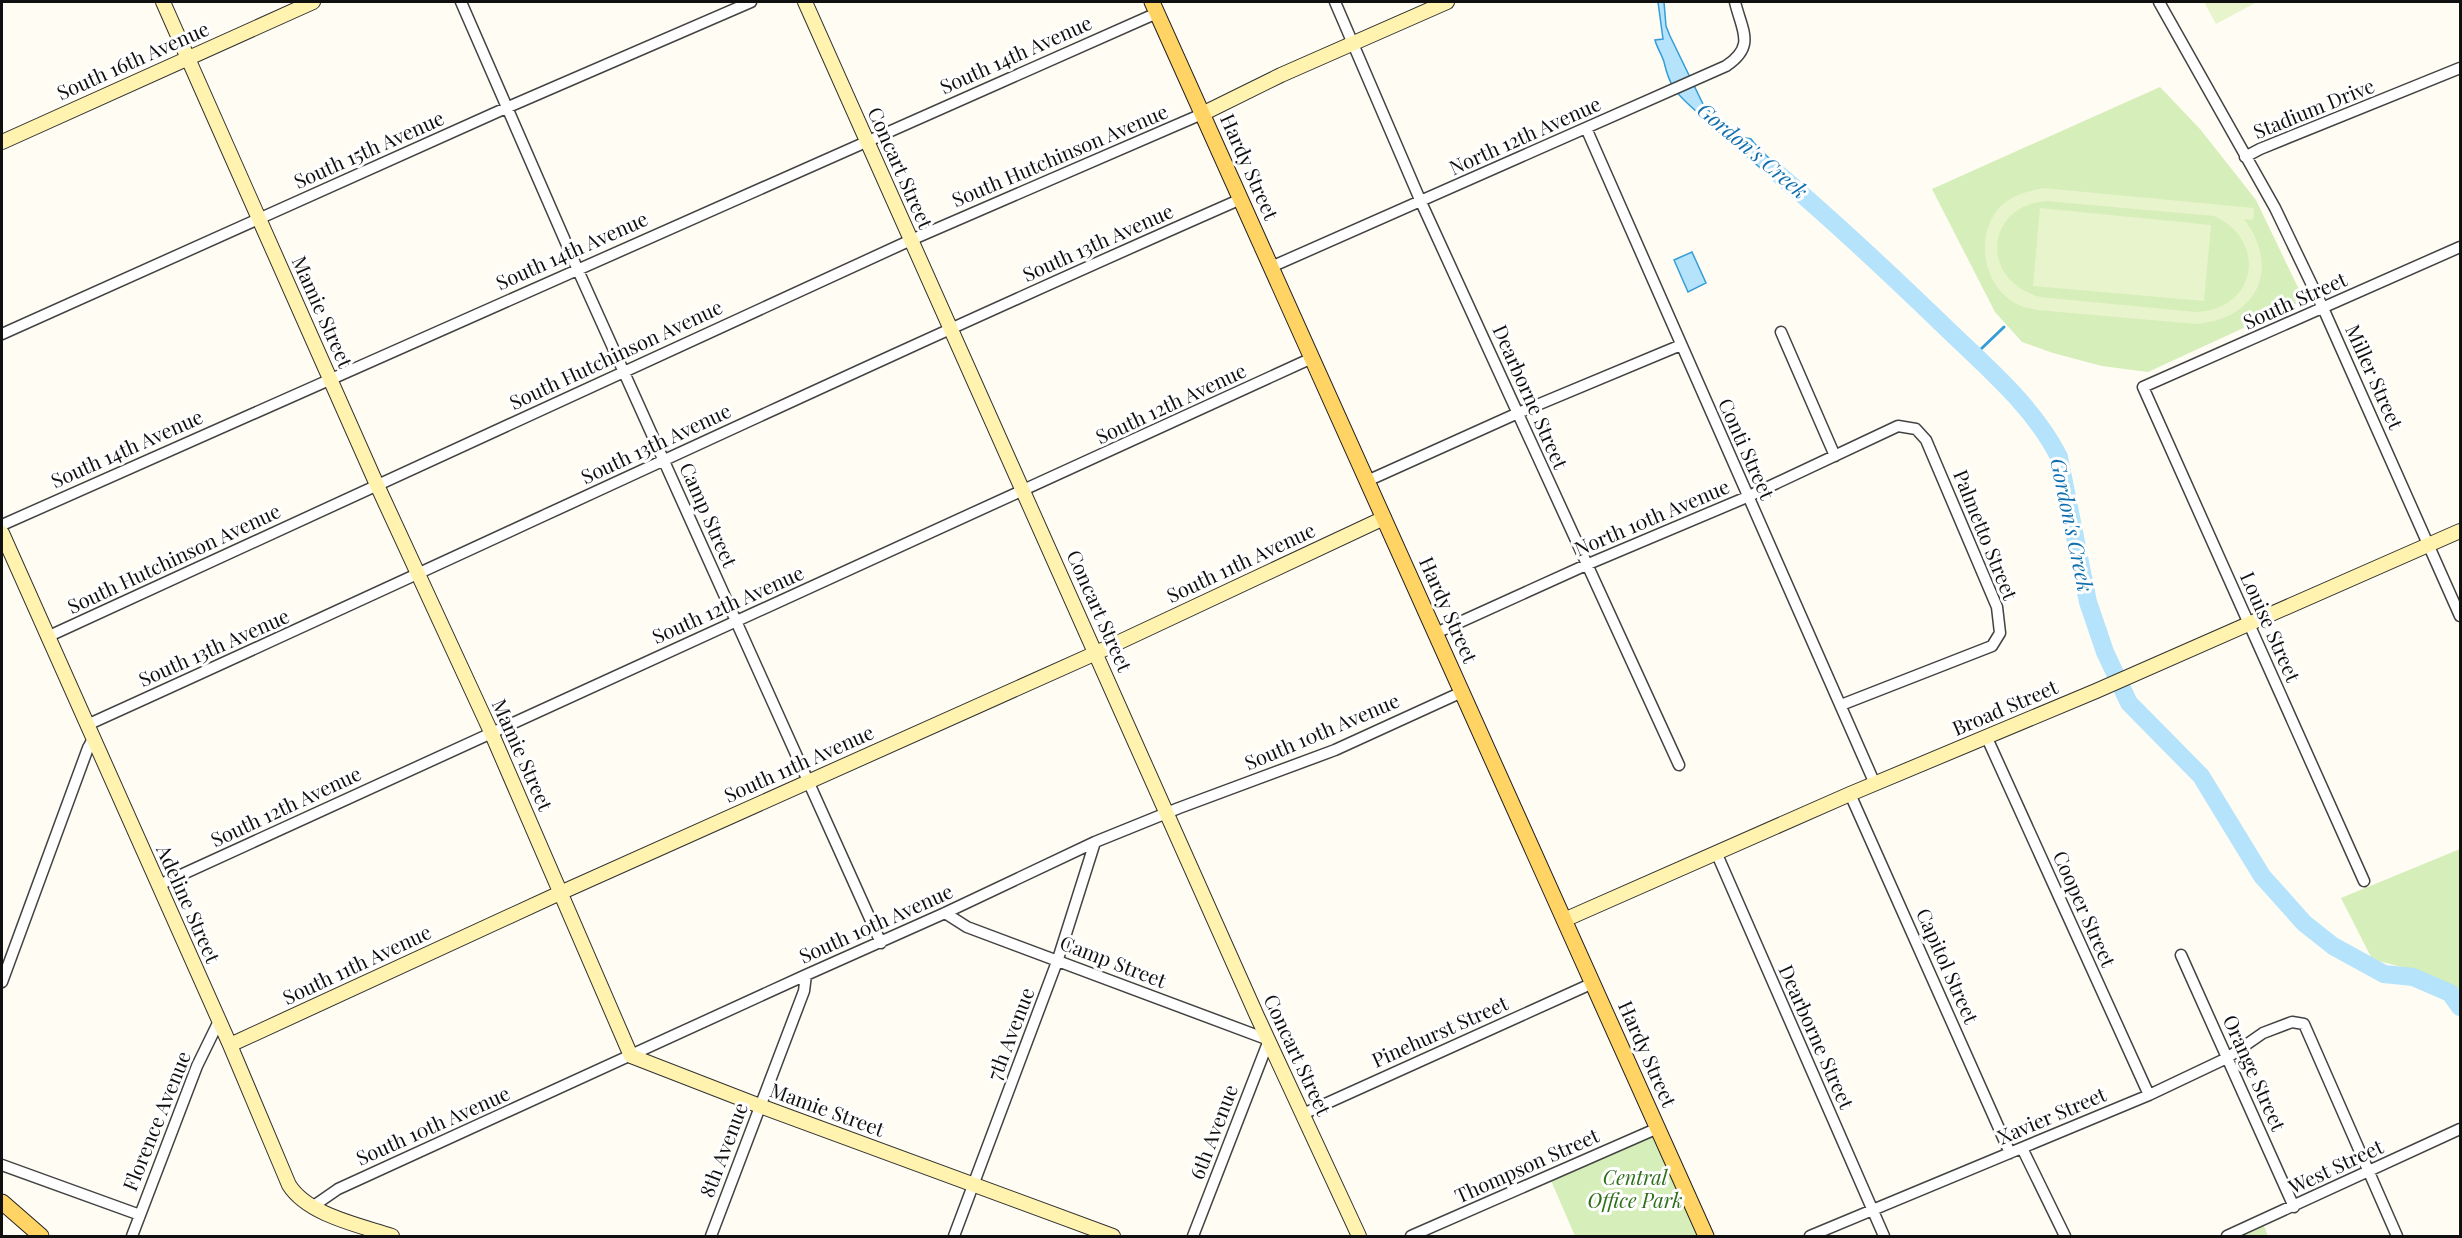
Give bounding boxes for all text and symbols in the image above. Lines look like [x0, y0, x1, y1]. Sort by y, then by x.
street label: South 14th Avenue [935, 8, 1096, 99]
street label: South 16th Avenue [52, 14, 213, 105]
street label: Stadium Drive [2249, 71, 2378, 144]
street label: North 12th Avenue [1444, 89, 1605, 180]
water label: Gordon's Creek [1692, 95, 1815, 204]
street label: South Hutchinson Avenue [947, 97, 1172, 212]
street label: Concart Street [862, 102, 941, 233]
street label: South 15th Avenue [289, 103, 448, 194]
street label: Hardy Street [1215, 109, 1286, 224]
street label: South 13th Avenue [1018, 196, 1177, 287]
street label: South 14th Avenue [491, 204, 652, 295]
street label: Mamie Street [287, 251, 360, 372]
street label: South Street [2238, 264, 2351, 335]
street label: South Hutchinson Avenue [504, 292, 726, 415]
street label: Dearborne Street [1488, 320, 1576, 473]
street label: Miller Street [2340, 320, 2411, 434]
street label: South 12th Avenue [1091, 356, 1250, 449]
street label: Conti Street [1713, 393, 1782, 504]
street label: South 13th Avenue [576, 396, 735, 489]
street label: South 14th Avenue [46, 402, 207, 493]
water label: Gordon's Creek [2045, 455, 2101, 594]
street label: Camp Street [674, 458, 745, 572]
street label: Palmetto Street [1948, 465, 2025, 604]
street label: North 10th Avenue [1570, 472, 1733, 561]
street label: South Hutchinson Avenue [62, 496, 284, 619]
street label: South 11th Avenue [1162, 515, 1319, 608]
street label: Concart Street [1061, 545, 1140, 676]
street label: Hardy Street [1414, 552, 1485, 667]
street label: South 12th Avenue [647, 558, 807, 649]
street label: Louise Street [2235, 567, 2308, 687]
street label: South 13th Avenue [134, 601, 293, 692]
street label: Broad Street [1948, 672, 2062, 741]
street label: South 10th Avenue [1240, 686, 1403, 775]
street label: Mamie Street [487, 694, 560, 815]
street label: South 11th Avenue [719, 718, 877, 808]
street label: South 12th Avenue [206, 759, 365, 852]
street label: Adeline Street [151, 839, 228, 968]
street label: Cooper Street [2048, 846, 2123, 972]
street label: South 10th Avenue [794, 877, 957, 969]
street label: Capitol Street [1911, 904, 1986, 1028]
street label: South 11th Avenue [278, 917, 435, 1010]
street label: Camp Street [1057, 928, 1171, 994]
street label: Dearborne Street [1774, 960, 1862, 1113]
street label: 7th Avenue [980, 983, 1040, 1084]
street label: Pinehurst Street [1367, 988, 1513, 1073]
street label: Concart Street [1259, 989, 1339, 1120]
street label: Hardy Street [1613, 996, 1684, 1111]
street label: Orange Street [2218, 1010, 2293, 1136]
street label: Florence Avenue [115, 1047, 196, 1194]
street label: Mamie Street [767, 1075, 889, 1142]
street label: South 10th Avenue [351, 1079, 514, 1171]
street label: Xavier Street [1993, 1079, 2111, 1150]
street label: 6th Avenue [1182, 1080, 1243, 1183]
street label: 8th Avenue [692, 1098, 753, 1201]
street label: Thompson Street [1450, 1120, 1603, 1208]
street label: West Street [2283, 1132, 2388, 1200]
park label: Central Office Park [1587, 1163, 1683, 1213]

